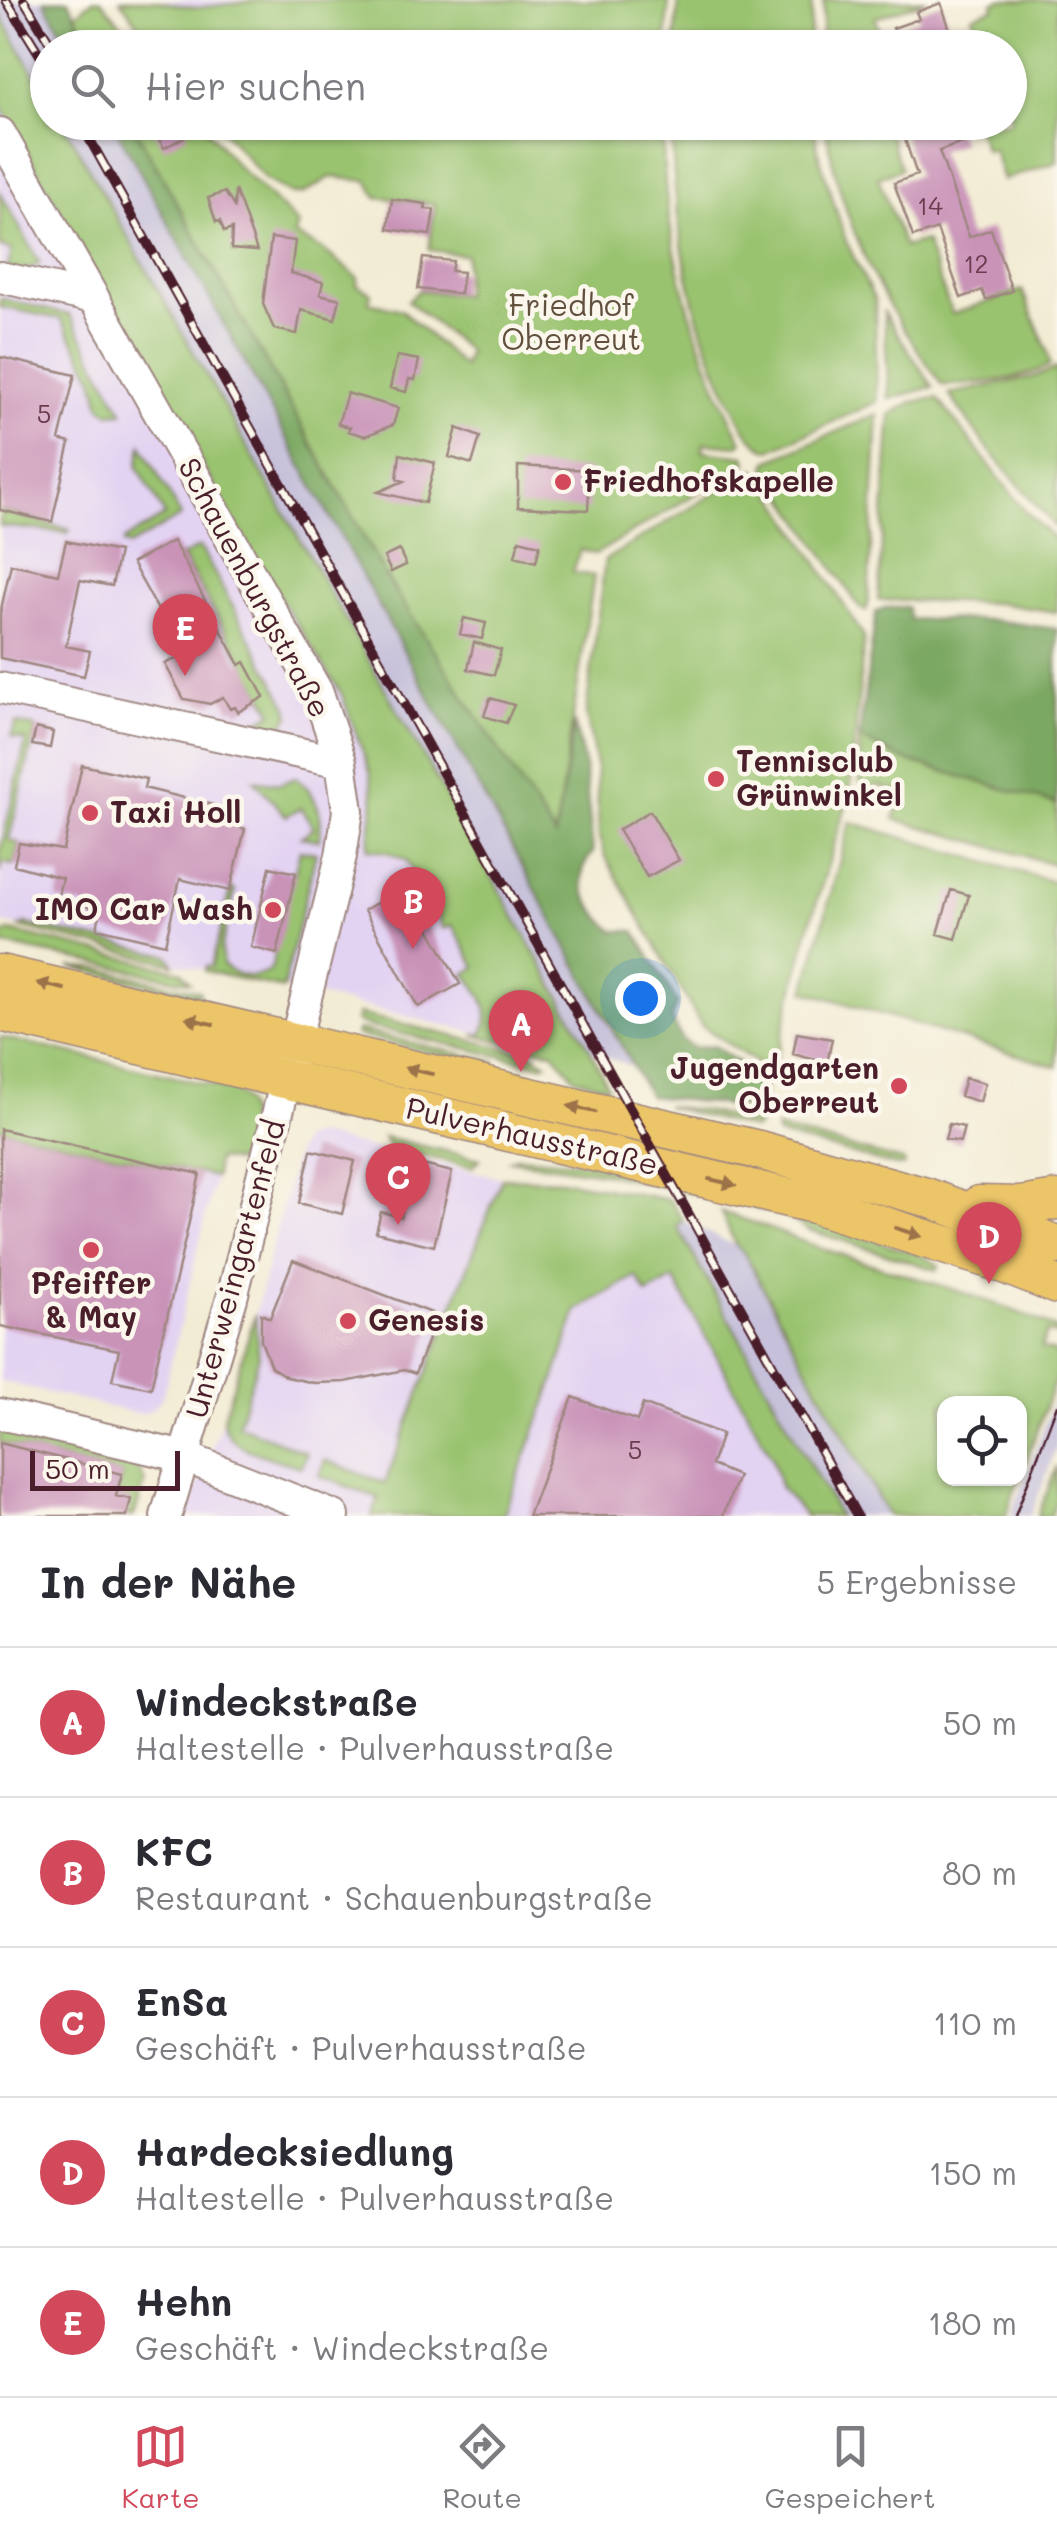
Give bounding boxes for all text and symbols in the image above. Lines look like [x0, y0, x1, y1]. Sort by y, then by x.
search box [30, 30, 1027, 140]
icon: search [65, 58, 120, 113]
text: Hier suchen [145, 60, 366, 110]
house number: 14 [917, 189, 943, 221]
house number: 12 [963, 247, 989, 279]
park label: Friedhof Oberreut [501, 284, 641, 358]
house number: 5 [37, 397, 51, 429]
street label: Schauenburgstraße [170, 450, 341, 724]
place label: Friedhofskapelle [583, 460, 834, 500]
marker: Friedhofskapelle [552, 471, 574, 493]
pin: E [152, 594, 218, 676]
place label: Tennisclub Grünwinkel [736, 740, 902, 814]
marker: Tennisclub Grünwinkel [705, 768, 727, 790]
place label: Taxi Holl [110, 791, 241, 831]
marker: Taxi Holl [79, 802, 101, 824]
pin: B [380, 866, 446, 949]
place label: IMO Car Wash [35, 888, 253, 928]
marker: IMO Car Wash [262, 899, 284, 921]
your location [615, 973, 666, 1024]
one-way arrow [35, 978, 66, 993]
pin: A [488, 990, 554, 1072]
one-way arrow [184, 1013, 215, 1028]
place label: Jugendgarten Oberreut [670, 1047, 879, 1121]
one-way arrow [403, 1063, 434, 1078]
marker: Jugendgarten Oberreut [888, 1075, 910, 1097]
street label: Pulverhausstraße [403, 1087, 662, 1184]
one-way arrow [566, 1101, 597, 1116]
street label: Unterweingartenfeld [175, 1115, 293, 1422]
pin: C [366, 1142, 430, 1225]
one-way arrow [707, 1175, 738, 1190]
pin: D [956, 1202, 1022, 1284]
one-way arrow [893, 1225, 923, 1240]
marker: Pfeiffer & May [80, 1239, 102, 1261]
place label: Pfeiffer & May [31, 1262, 151, 1336]
place label: Genesis [368, 1299, 484, 1339]
marker: Genesis [337, 1310, 359, 1332]
map controls [937, 1396, 1027, 1486]
button: locate [937, 1396, 1027, 1486]
house number: 5 [628, 1433, 642, 1465]
scale bar [30, 1446, 180, 1490]
text: 50 m [45, 1450, 110, 1486]
text: In der Nähe [40, 1554, 296, 1609]
text: 5 Ergebnisse [817, 1560, 1017, 1602]
text: Windeckstraße [135, 1676, 418, 1726]
text: A [61, 1701, 84, 1743]
text: 50 m [943, 1701, 1017, 1743]
text: Haltestelle · Pulverhausstraße [135, 1726, 614, 1768]
text: KFC [135, 1826, 213, 1876]
text: B [62, 1851, 83, 1893]
text: 80 m [942, 1851, 1017, 1893]
text: Restaurant · Schauenburgstraße [135, 1876, 653, 1918]
text: EnSa [135, 1976, 228, 2026]
text: C [61, 2001, 84, 2043]
text: 110 m [933, 2001, 1017, 2043]
text: Geschäft · Pulverhausstraße [135, 2026, 587, 2068]
text: Hardecksiedlung [135, 2126, 454, 2176]
text: D [61, 2151, 84, 2193]
text: 150 m [929, 2151, 1017, 2193]
text: Haltestelle · Pulverhausstraße [135, 2176, 614, 2218]
text: Hehn [135, 2276, 232, 2326]
text: E [62, 2301, 83, 2343]
text: 180 m [928, 2301, 1017, 2343]
text: Geschäft · Windeckstraße [135, 2326, 549, 2368]
tab: Karte [121, 2419, 200, 2515]
tab: Route [442, 2419, 522, 2515]
tab: Gespeichert [765, 2419, 936, 2515]

